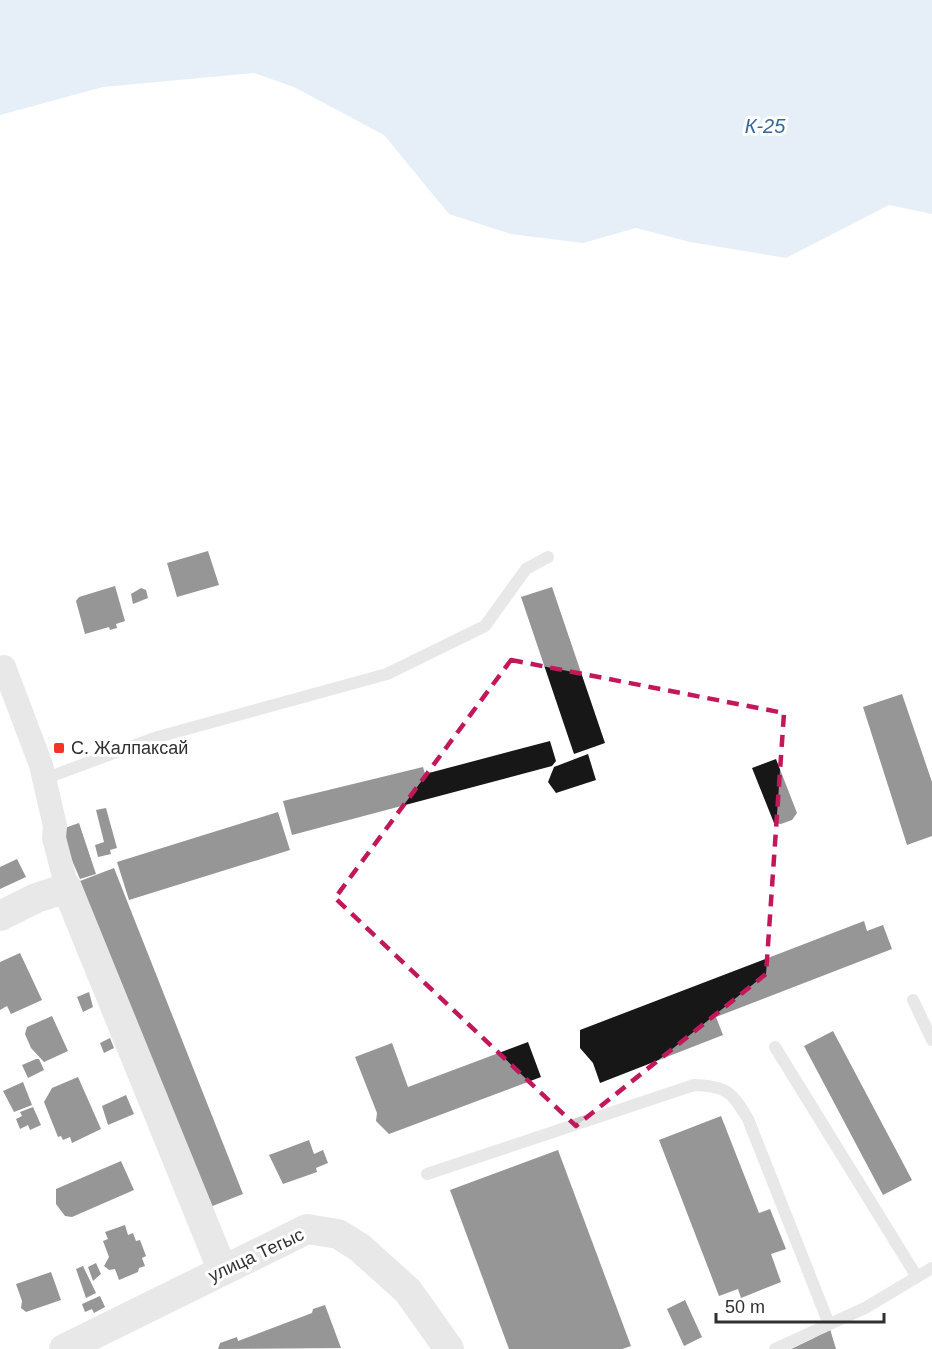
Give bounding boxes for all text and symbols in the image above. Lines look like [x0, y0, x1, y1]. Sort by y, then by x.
water label: К-25 [745, 115, 786, 137]
place label: С. Жалпаксай [71, 738, 188, 758]
marker: С. Жалпаксай [52, 741, 66, 755]
street label: улица Тегыс [205, 1224, 307, 1286]
scale bar [716, 1286, 884, 1324]
text: 50 m [725, 1297, 765, 1317]

